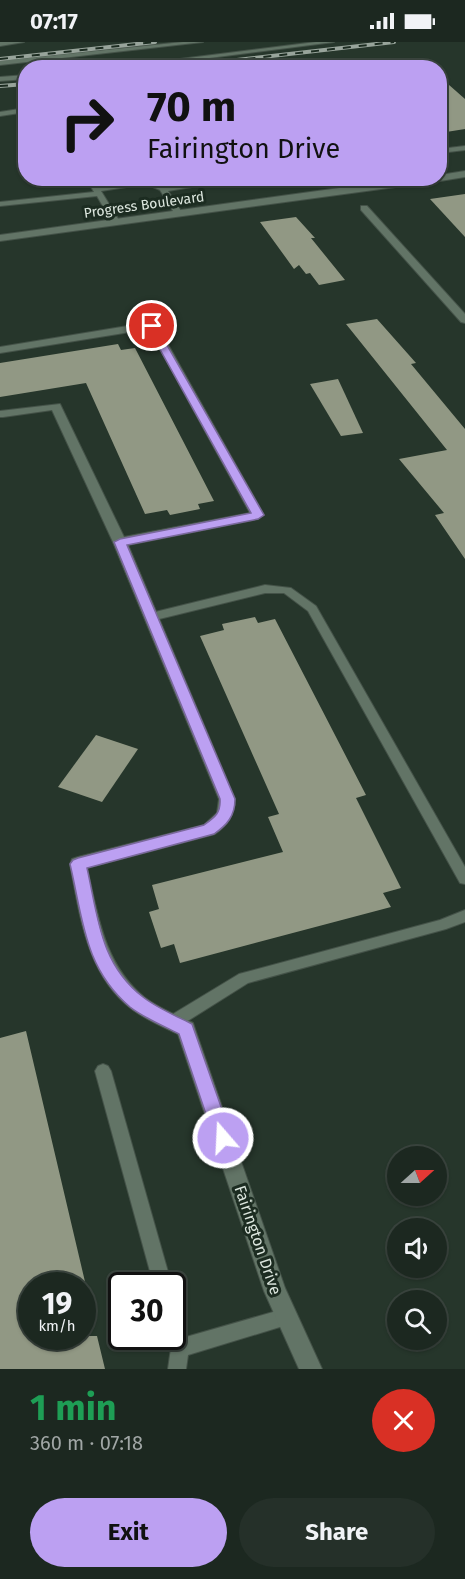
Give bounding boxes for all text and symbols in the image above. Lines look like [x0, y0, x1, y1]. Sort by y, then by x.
text: 07:17 [30, 8, 78, 35]
text: 70 m [147, 82, 236, 132]
icon: right [48, 84, 126, 162]
text: Fairington Drive [147, 133, 340, 165]
street label: Progress Boulevard [83, 188, 205, 222]
pin [126, 300, 177, 351]
icon: arrive [135, 309, 168, 342]
position arrow [191, 1106, 255, 1170]
north arrow [387, 1146, 447, 1206]
map controls [387, 1146, 447, 1350]
street label: Fairington Drive [230, 1183, 286, 1297]
button: sound [387, 1218, 447, 1278]
speed limit sign: 30 [108, 1272, 186, 1350]
text: 19 [42, 1286, 72, 1322]
button: search [387, 1290, 447, 1350]
text: km/h [38, 1317, 76, 1335]
text: 1 min [30, 1386, 117, 1430]
button: close [372, 1389, 435, 1452]
text: 360 m · 07:18 [30, 1431, 143, 1455]
button: Exit [30, 1498, 227, 1567]
button: Share [239, 1498, 435, 1567]

